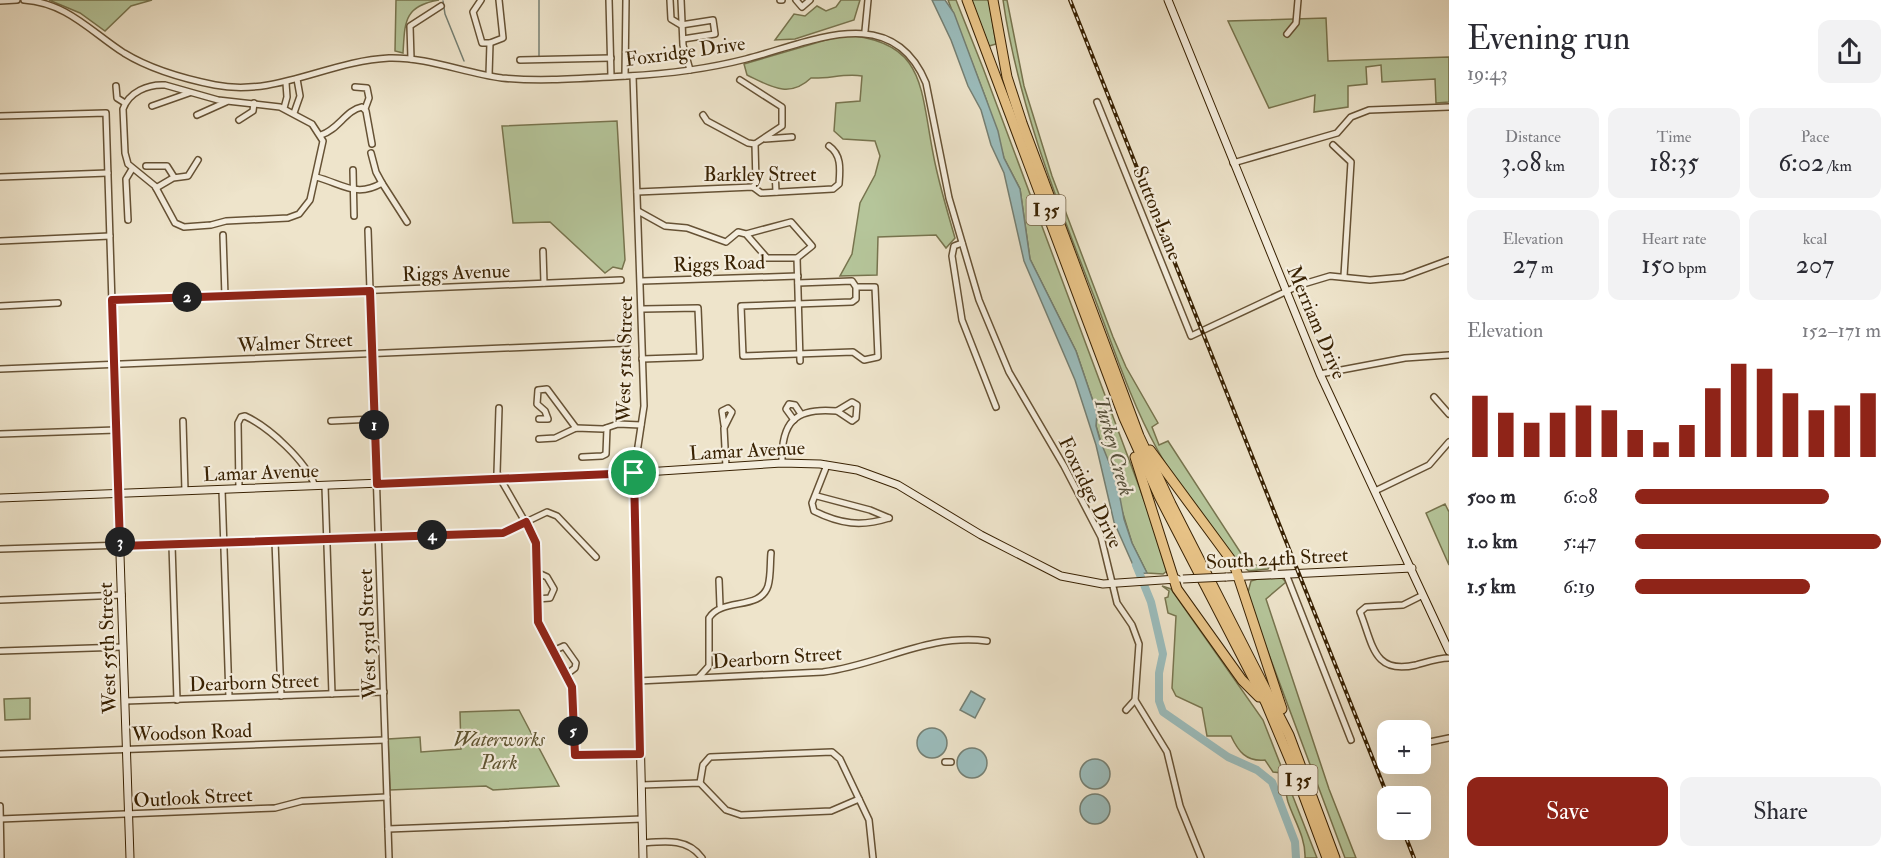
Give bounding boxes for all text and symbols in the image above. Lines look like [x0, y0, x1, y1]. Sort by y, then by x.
text: Evening run [1467, 18, 1630, 59]
button: share [1818, 20, 1881, 83]
street label: Foxridge Drive [623, 31, 747, 72]
text: 19:43 [1467, 61, 1508, 86]
text: Distance [1505, 127, 1561, 147]
text: Time [1657, 127, 1691, 147]
text: Pace [1801, 127, 1829, 147]
text: 3.08 [1501, 147, 1542, 179]
text: 18:35 [1649, 147, 1699, 179]
text: 6:02 [1778, 147, 1824, 179]
text: km [1542, 156, 1565, 176]
text: /km [1824, 156, 1852, 176]
street label: Barkley Street [704, 162, 817, 187]
street label: Sutton Lane [1127, 162, 1188, 264]
road number: I 35 [1026, 195, 1066, 225]
text: Elevation [1503, 229, 1563, 249]
text: Heart rate [1641, 229, 1707, 249]
text: kcal [1803, 229, 1827, 249]
street label: Riggs Road [673, 249, 766, 278]
text: 27 [1513, 249, 1538, 281]
text: 150 [1641, 249, 1675, 281]
text: 207 [1796, 249, 1834, 281]
street label: Riggs Avenue [401, 258, 511, 287]
text: m [1538, 258, 1553, 278]
text: bpm [1675, 258, 1707, 278]
street label: Merriam Drive [1281, 261, 1352, 383]
pin: 2 [172, 282, 202, 312]
text: 2 [183, 287, 191, 307]
street label: West 51st Street [611, 295, 638, 423]
text: Elevation [1467, 318, 1543, 343]
text: 152–171 m [1802, 318, 1881, 343]
street label: Walmer Street [236, 327, 354, 358]
water label: Turkey Creek [1087, 393, 1140, 499]
pin: 1 [359, 410, 389, 440]
text: 1 [371, 415, 377, 435]
street label: Foxridge Drive [1053, 432, 1128, 552]
street label: Lamar Avenue [688, 435, 806, 466]
pin [608, 447, 659, 498]
icon: arrive [617, 456, 650, 489]
street label: Lamar Avenue [203, 458, 319, 487]
text: 500 m [1467, 484, 1516, 509]
text: 6:08 [1563, 484, 1598, 509]
pin: 4 [417, 520, 447, 550]
text: 4 [428, 525, 436, 545]
pin: 3 [105, 527, 135, 557]
text: 1.0 km [1467, 529, 1518, 554]
text: 5:47 [1563, 529, 1596, 554]
text: 3 [117, 532, 123, 552]
street label: South 24th Street [1205, 542, 1349, 575]
street label: West 53rd Street [353, 568, 382, 701]
text: 1.5 km [1467, 574, 1516, 599]
text: 6:19 [1563, 574, 1595, 599]
street label: West 55th Street [93, 581, 122, 715]
street label: Dearborn Street [711, 640, 843, 675]
street label: Dearborn Street [189, 668, 320, 697]
pin: 5 [558, 716, 588, 746]
street label: Woodson Road [130, 718, 253, 747]
map controls [1377, 720, 1431, 840]
button: + [1377, 720, 1431, 774]
text: 5 [569, 721, 577, 741]
park label: Waterworks Park [453, 727, 545, 775]
road number: I 35 [1278, 765, 1318, 795]
button: Save [1467, 777, 1668, 846]
button: Share [1680, 777, 1881, 846]
street label: Outlook Street [133, 782, 254, 813]
button: − [1377, 786, 1431, 840]

